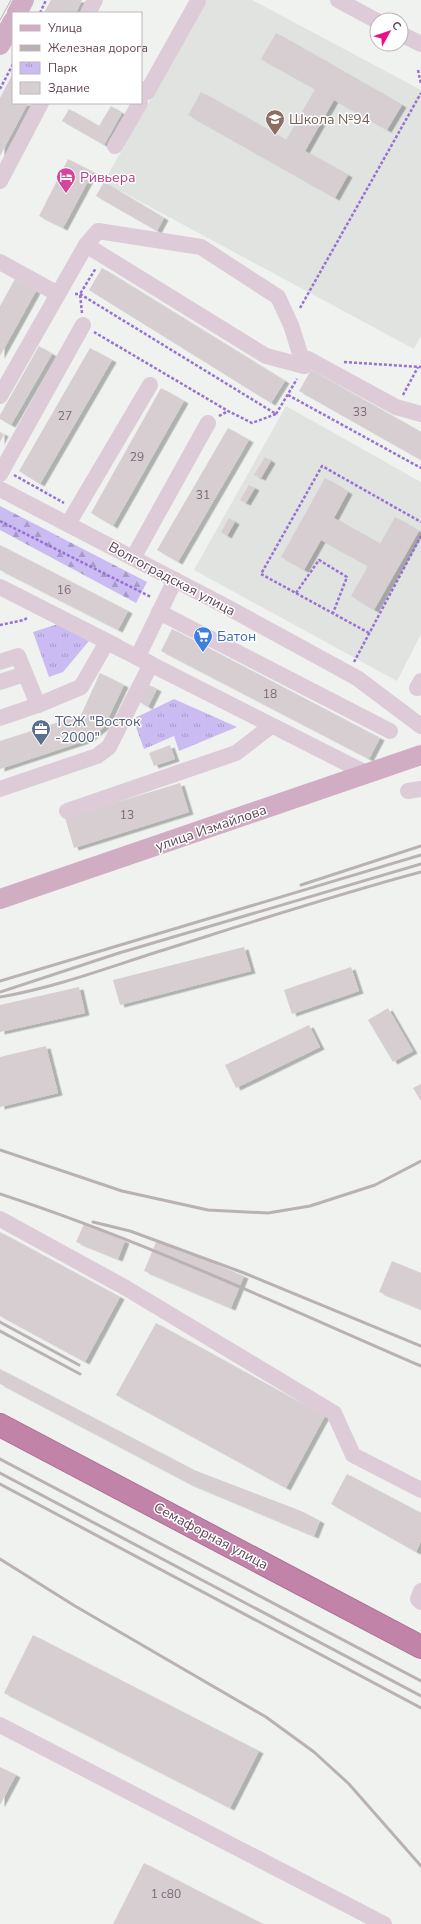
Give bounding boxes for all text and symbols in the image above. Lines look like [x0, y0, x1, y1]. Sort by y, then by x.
legend [12, 12, 142, 104]
north arrow [369, 12, 409, 52]
text: С [388, 18, 405, 34]
text: Улица [47, 20, 82, 36]
text: Железная дорога [48, 40, 148, 56]
text: Парк [48, 60, 78, 76]
text: Здание [48, 80, 90, 96]
school or university icon: Школа №94 [264, 108, 286, 136]
place label: Школа №94 [289, 110, 370, 129]
hotel icon: Ривьера [55, 166, 77, 194]
place label: Ривьера [80, 168, 136, 187]
house number: 33 [353, 404, 367, 420]
house number: 27 [58, 408, 72, 424]
house number: 29 [130, 449, 144, 465]
house number: 31 [196, 487, 210, 503]
street label: Волгоградская улица [105, 537, 239, 621]
house number: 16 [57, 582, 71, 598]
supermarket icon: Батон [192, 625, 214, 653]
place label: Батон [217, 627, 256, 646]
house number: 18 [263, 686, 277, 702]
place label: ТСЖ "Восток -2000" [55, 712, 141, 747]
office icon: ТСЖ "Восток -2000" [30, 718, 52, 746]
street label: улица Измайлова [153, 800, 269, 856]
house number: 13 [120, 807, 134, 823]
street label: Семафорная улица [150, 1498, 272, 1574]
house number: 1 с80 [151, 1886, 181, 1902]

